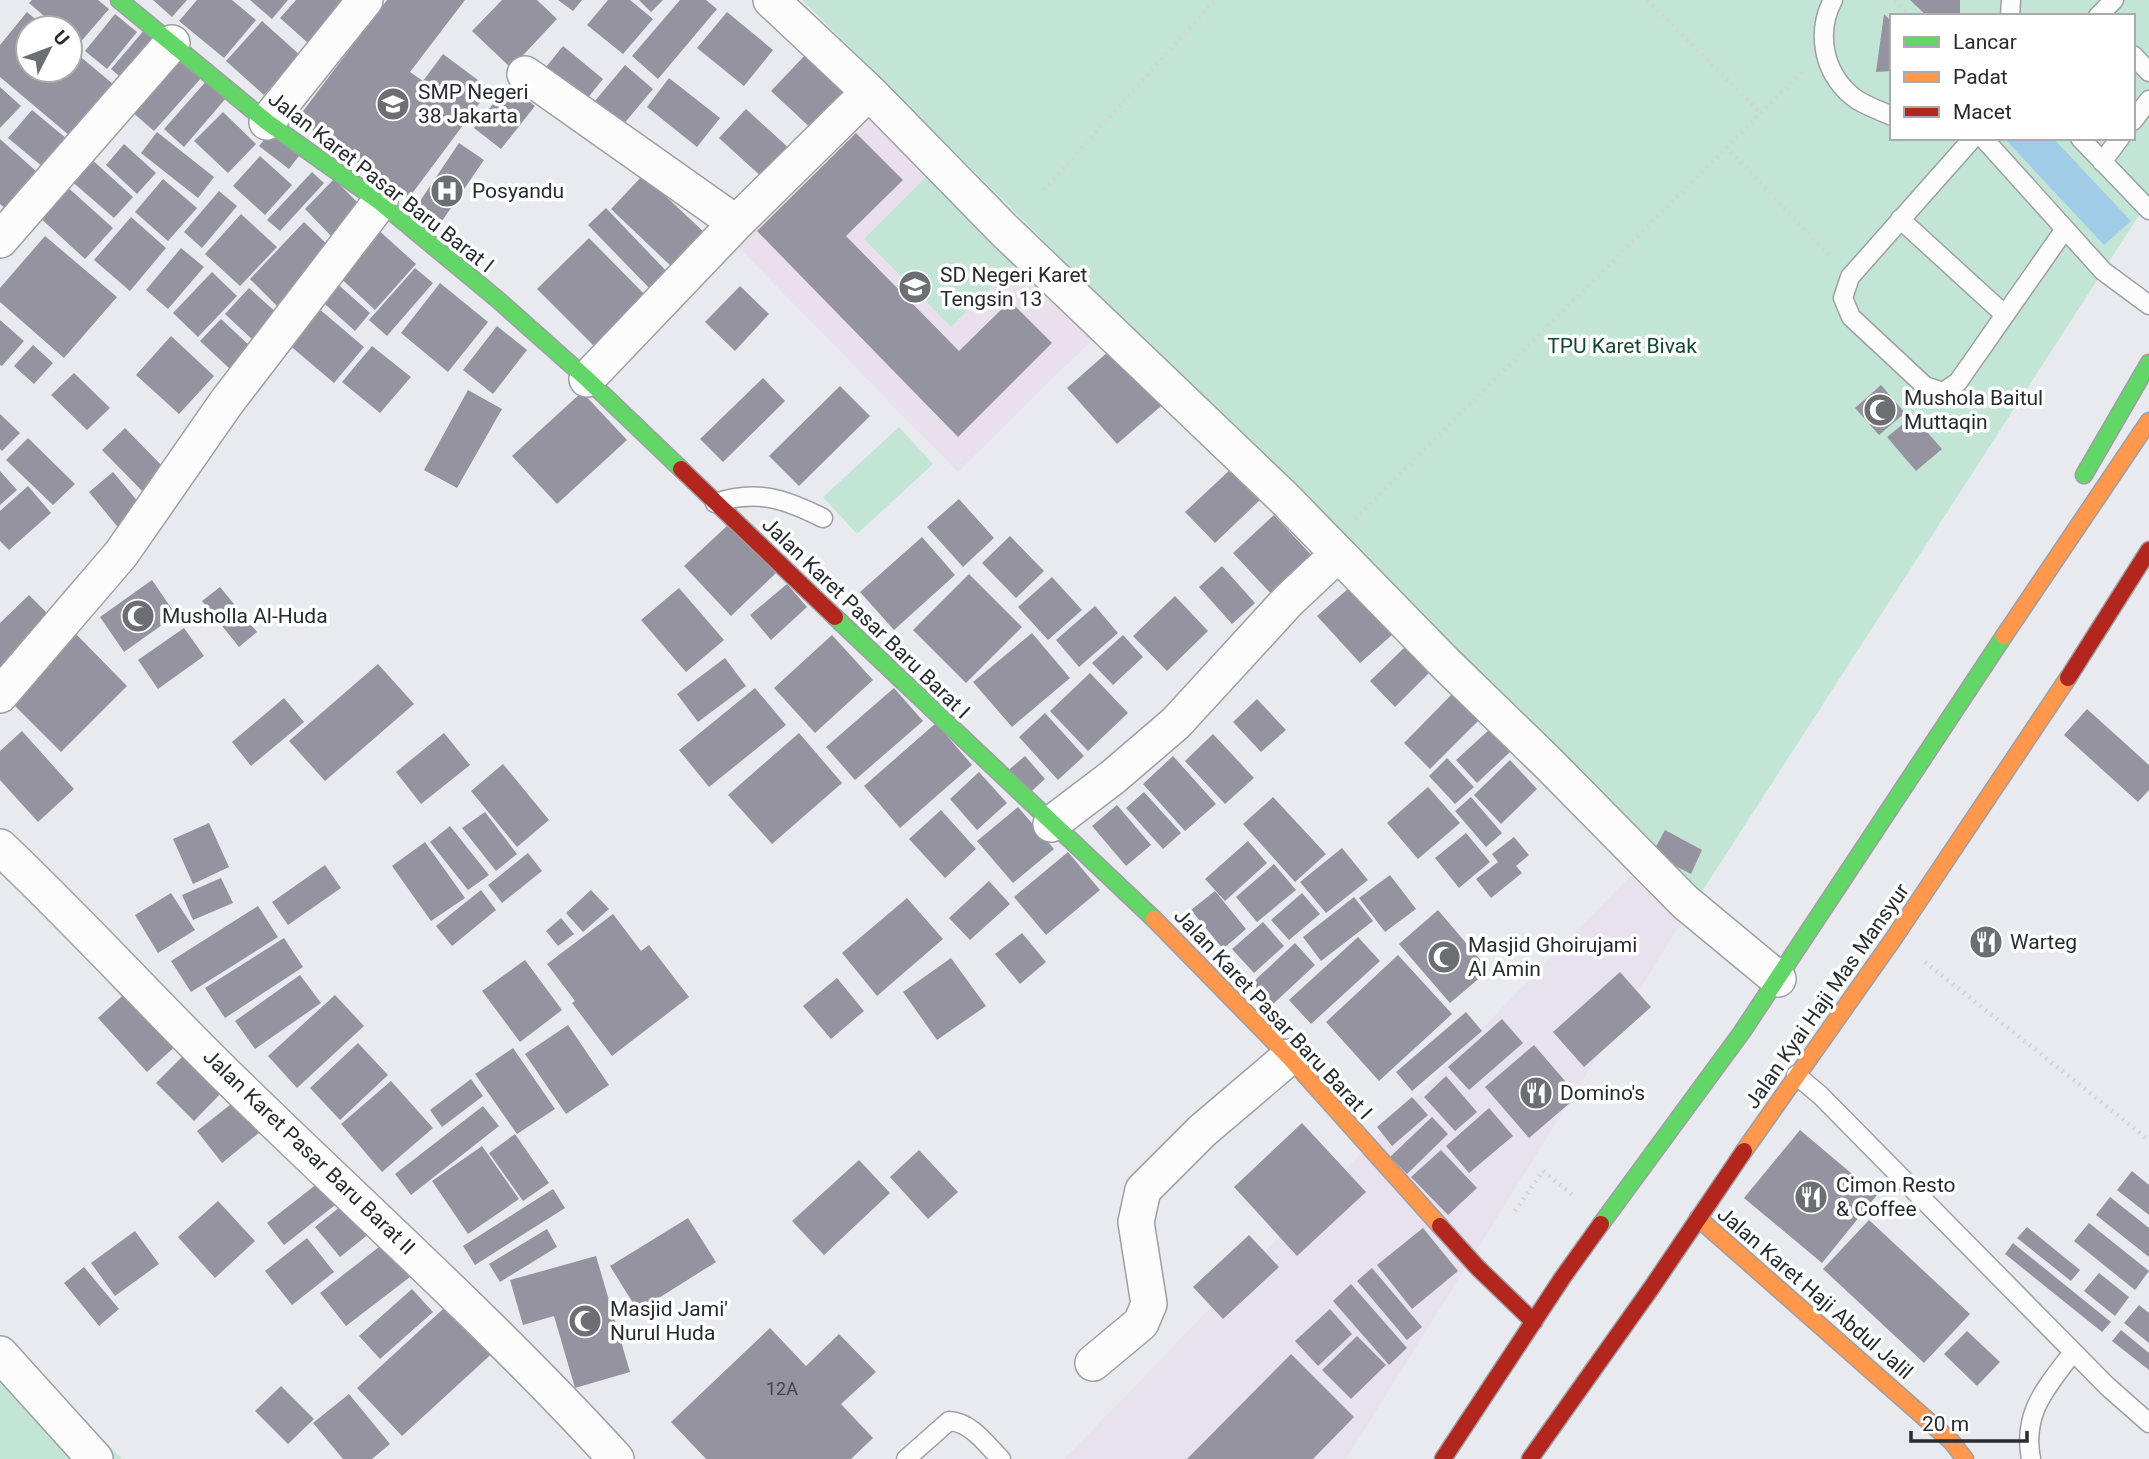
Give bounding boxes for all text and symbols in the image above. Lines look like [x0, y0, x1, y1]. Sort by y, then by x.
north arrow [14, 14, 84, 84]
legend [1890, 14, 2135, 140]
text: U [49, 26, 74, 50]
text: Lancar [1953, 30, 2017, 54]
text: Padat [1953, 65, 2008, 89]
place label: SMP Negeri 38 Jakarta [418, 80, 529, 128]
school or university icon: SMP Negeri 38 Jakarta [374, 85, 412, 123]
street label: Jalan Karet Pasar Baru Barat I [264, 87, 498, 277]
text: Macet [1953, 100, 2012, 124]
hospital icon: Posyandu [428, 172, 466, 210]
place label: Posyandu [472, 179, 564, 203]
place label: SD Negeri Karet Tengsin 13 [940, 263, 1088, 311]
school or university icon: SD Negeri Karet Tengsin 13 [896, 268, 934, 306]
park label: TPU Karet Bivak [1547, 334, 1697, 358]
place label: Mushola Baitul Muttaqin [1904, 386, 2043, 434]
mosque icon: Mushola Baitul Muttaqin [1861, 391, 1899, 429]
street label: Jalan Karet Pasar Baru Barat I [757, 512, 975, 724]
mosque icon: Musholla Al-Huda [119, 597, 157, 635]
place label: Musholla Al-Huda [162, 604, 328, 628]
street label: Jalan Kyai Haji Mas Mansyur [1740, 879, 1914, 1113]
street label: Jalan Karet Pasar Baru Barat I [1169, 904, 1377, 1124]
restaurant icon: Warteg [1967, 923, 2005, 961]
place label: Warteg [2010, 930, 2077, 954]
place label: Masjid Ghoirujami Al Amin [1468, 933, 1637, 981]
mosque icon: Masjid Ghoirujami Al Amin [1425, 938, 1463, 976]
street label: Jalan Karet Pasar Baru Barat II [198, 1044, 420, 1260]
restaurant icon: Domino's [1517, 1074, 1555, 1112]
place label: Domino's [1560, 1081, 1645, 1105]
place label: Cimon Resto & Coffee [1836, 1173, 1956, 1221]
restaurant icon: Cimon Resto & Coffee [1792, 1178, 1830, 1216]
street label: Jalan Karet Haji Abdul Jalil [1713, 1202, 1917, 1384]
place label: Masjid Jami' Nurul Huda [610, 1297, 728, 1345]
mosque icon: Masjid Jami' Nurul Huda [566, 1302, 604, 1340]
house number: 12A [766, 1378, 798, 1399]
scale bar [1911, 1400, 2026, 1444]
text: 20 m [1922, 1412, 1969, 1436]

